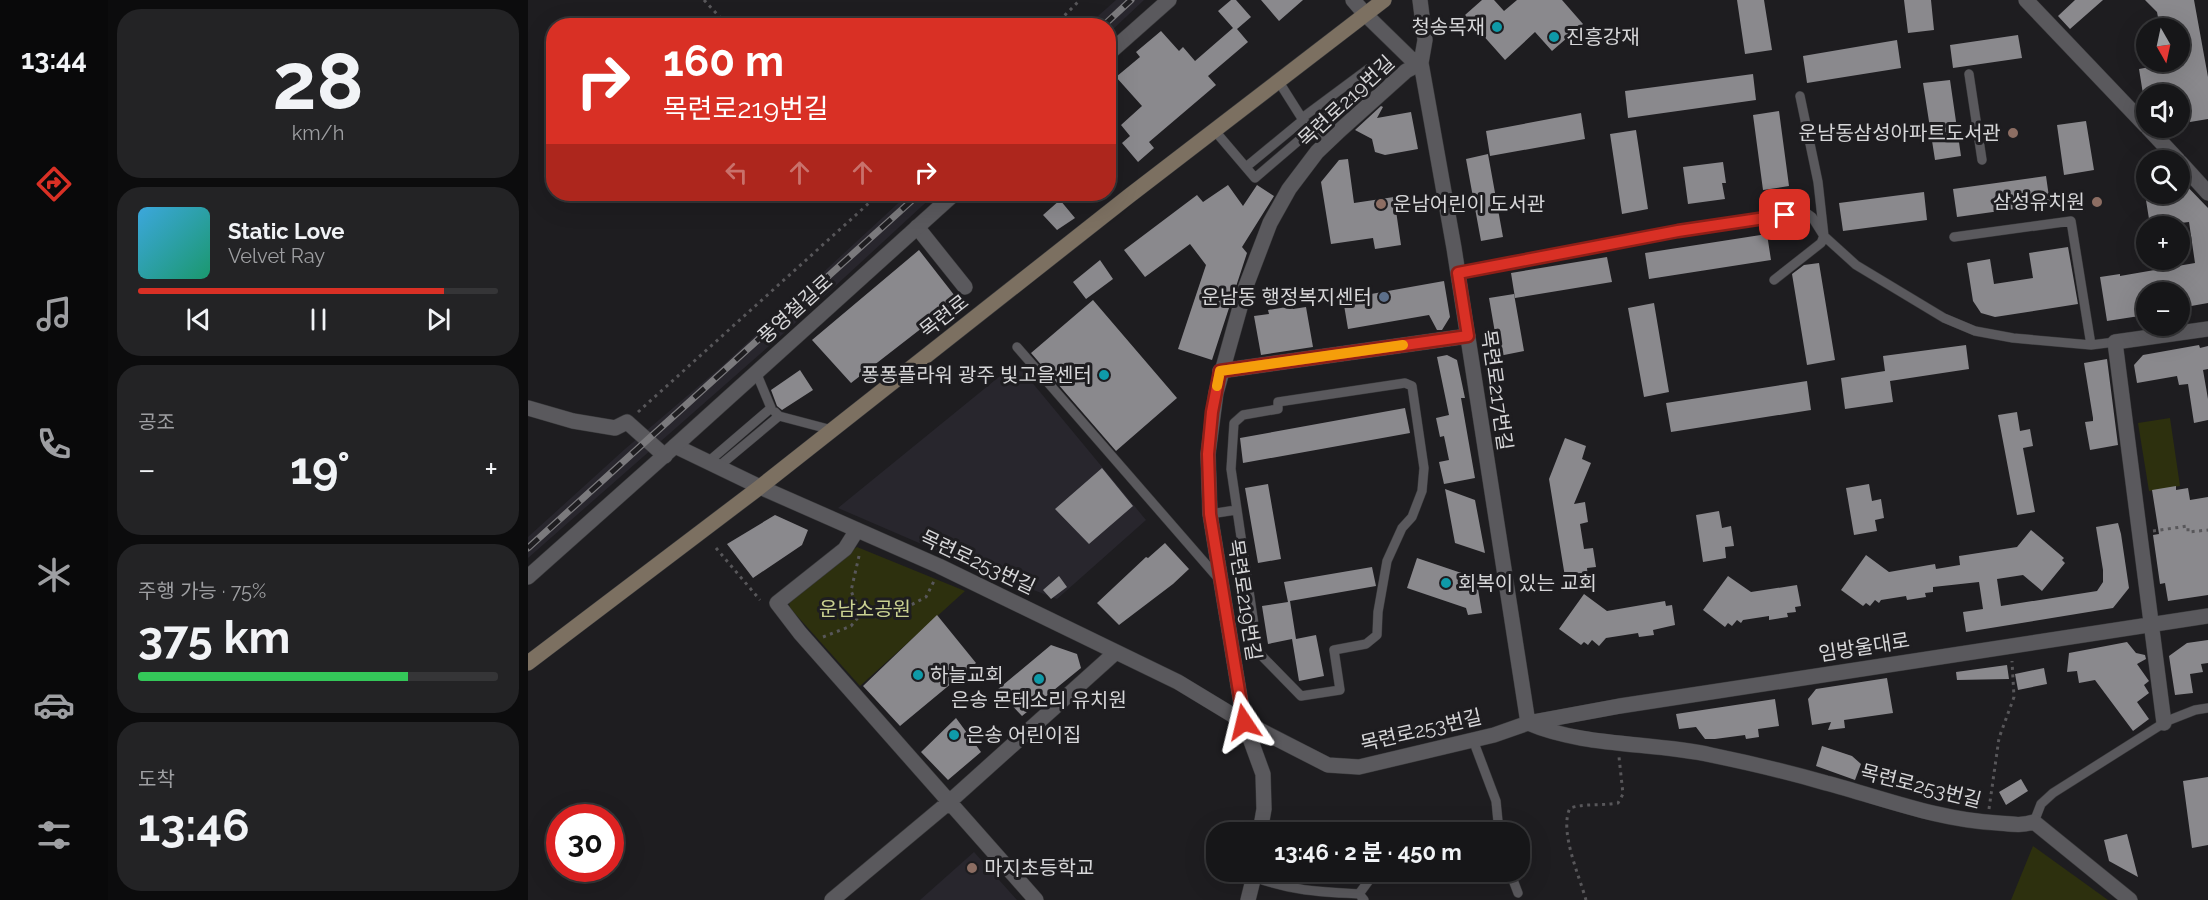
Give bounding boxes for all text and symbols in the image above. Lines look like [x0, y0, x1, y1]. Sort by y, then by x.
place label: 청송목재 [1411, 15, 1485, 39]
north arrow [2136, 18, 2190, 72]
map controls [2136, 18, 2190, 336]
marker: 청송목재 [1490, 20, 1504, 34]
place label: 진흥강재 [1566, 25, 1640, 49]
marker: 진흥강재 [1547, 30, 1561, 44]
text: 28 [272, 36, 364, 127]
text: 160 m [663, 37, 784, 86]
icon: right [564, 42, 642, 120]
text: 13:44 [21, 44, 87, 75]
street label: 목련로219번길 [1293, 50, 1399, 152]
button: sound [2136, 84, 2190, 138]
text: 목련로219번길 [663, 93, 829, 124]
text: km/h [292, 121, 344, 145]
place label: 운남동삼성아파트도서관 [1799, 121, 2001, 145]
marker: 운남동삼성아파트도서관 [2006, 126, 2020, 140]
button: search [2136, 150, 2190, 204]
icon: left [720, 156, 753, 189]
icon: ahead [783, 156, 816, 189]
icon: ahead [846, 156, 879, 189]
icon: right [909, 156, 942, 189]
icon: directions [33, 163, 75, 205]
pin [1759, 189, 1810, 240]
place label: 삼성유치원 [1993, 190, 2085, 214]
place label: 운남어린이 도서관 [1393, 192, 1545, 216]
marker: 삼성유치원 [2090, 195, 2104, 209]
marker: 운남어린이 도서관 [1374, 197, 1388, 211]
icon: arrive [1768, 198, 1801, 231]
button: + [2136, 216, 2190, 270]
text: Static Love [228, 218, 345, 244]
text: Velvet Ray [228, 244, 325, 268]
street label: 풍영철길로 [753, 269, 837, 349]
button: − [2136, 282, 2190, 336]
place label: 운남동 행정복지센터 [1201, 285, 1372, 309]
street label: 목련로 [915, 290, 973, 342]
marker: 운남동 행정복지센터 [1377, 290, 1391, 304]
icon: music [33, 293, 75, 335]
icon: previous [182, 303, 215, 336]
icon: pause [302, 303, 335, 336]
icon: next [422, 303, 455, 336]
street label: 목련로217번길 [1477, 328, 1517, 452]
place label: 퐁퐁플라워 광주 빛고을센터 [861, 363, 1092, 387]
marker: 퐁퐁플라워 광주 빛고을센터 [1097, 368, 1111, 382]
text: 공조 [138, 410, 175, 434]
icon: phone [33, 423, 75, 465]
text: 19° [290, 442, 350, 495]
text: − [138, 450, 156, 489]
text: + [484, 450, 498, 489]
street label: 목련로253번길 [917, 525, 1039, 599]
street label: 목련로219번길 [1224, 538, 1266, 662]
icon: climate [33, 554, 75, 596]
place label: 회복이 있는 교회 [1458, 571, 1597, 595]
marker: 회복이 있는 교회 [1439, 576, 1453, 590]
text: 주행 가능 · 75% [138, 579, 266, 603]
park label: 운남소공원 [819, 597, 911, 621]
text: 375 km [138, 611, 290, 664]
street label: 임방울대로 [1817, 628, 1911, 666]
place label: 하늘교회 [930, 663, 1004, 687]
marker: 하늘교회 [911, 668, 925, 682]
marker: 은송 몬테소리 유치원 [1032, 672, 1046, 686]
icon: car [33, 684, 75, 726]
place label: 은송 몬테소리 유치원 [951, 688, 1127, 712]
position arrow [1212, 690, 1276, 754]
street label: 목련로253번길 [1358, 704, 1484, 756]
place label: 은송 어린이집 [966, 723, 1082, 747]
marker: 은송 어린이집 [947, 728, 961, 742]
street label: 목련로253번길 [1858, 759, 1984, 813]
text: 도착 [138, 767, 175, 791]
text: 13:46 [138, 799, 249, 852]
speed limit sign: 30 [546, 804, 624, 882]
icon: filters [33, 814, 75, 856]
text: 13:46 · 2 분 · 450 m [1274, 839, 1462, 865]
place label: 마지초등학교 [984, 856, 1094, 880]
marker: 마지초등학교 [965, 861, 979, 875]

